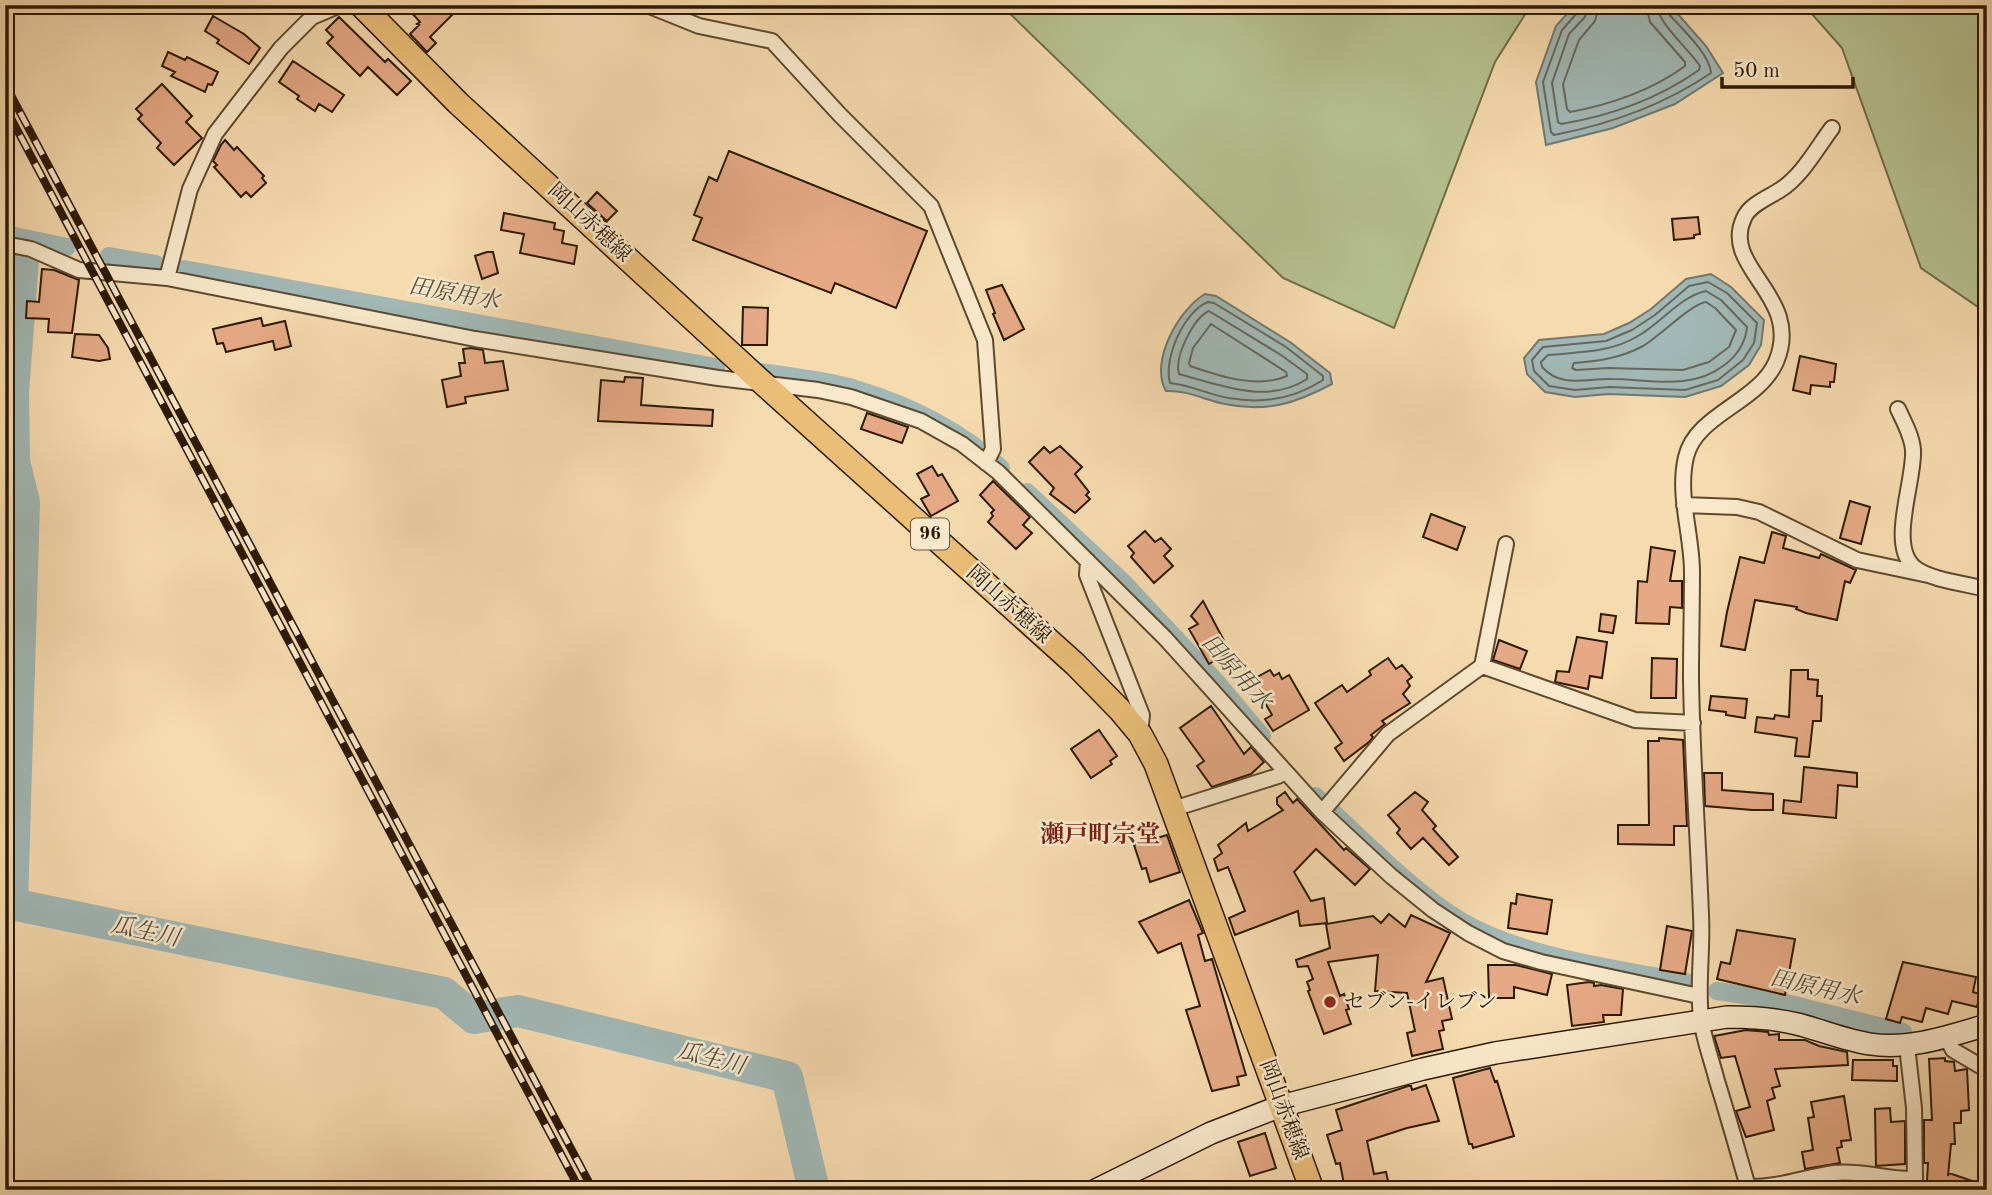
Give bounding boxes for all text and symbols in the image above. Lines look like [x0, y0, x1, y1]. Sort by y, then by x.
scale bar [1722, 46, 1854, 90]
text: 50 m [1733, 61, 1780, 82]
street label: 岡山赤穂線 [543, 178, 636, 266]
water label: 田原用水 [407, 273, 504, 314]
road number: 96 [911, 519, 949, 550]
street label: 岡山赤穂線 [962, 561, 1055, 648]
water label: 田原用水 [1197, 629, 1278, 715]
district label: 瀬戸町宗堂 [1040, 821, 1160, 848]
water label: 瓜生川 [109, 912, 184, 951]
water label: 田原用水 [1768, 964, 1865, 1010]
place label: セブン-イレブン [1344, 990, 1497, 1013]
marker: セブン-イレブン [1322, 994, 1338, 1010]
water label: 瓜生川 [675, 1038, 751, 1079]
street label: 岡山赤穂線 [1255, 1056, 1313, 1163]

